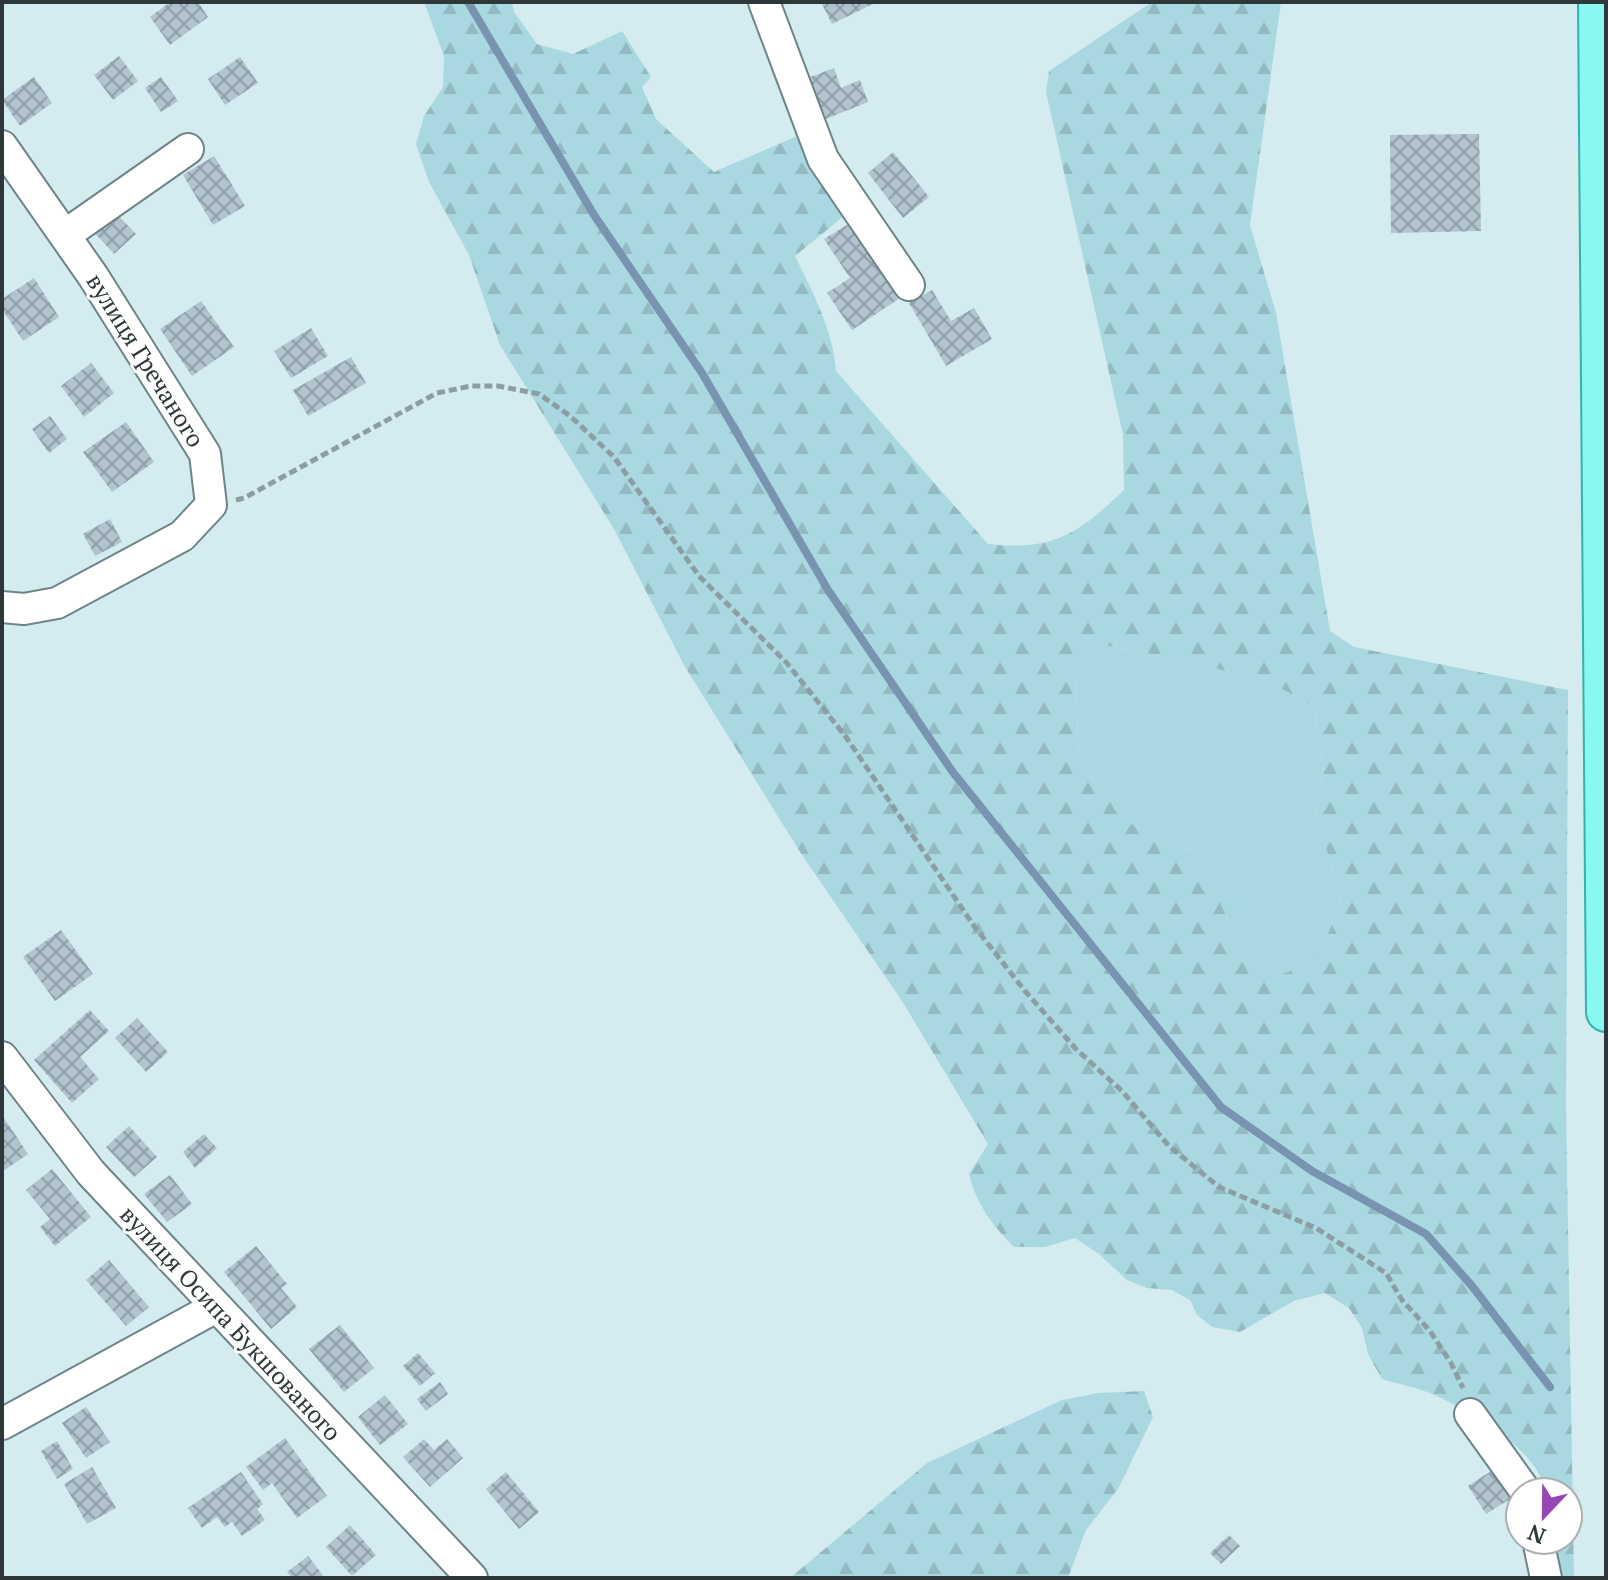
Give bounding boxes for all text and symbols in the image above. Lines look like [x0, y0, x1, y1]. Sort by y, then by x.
street label: вулиця Гречаного [80, 267, 212, 453]
street label: вулиця Осипа Букшованого [113, 1199, 349, 1447]
north arrow [1504, 1476, 1584, 1556]
text: N [1523, 1518, 1549, 1552]

